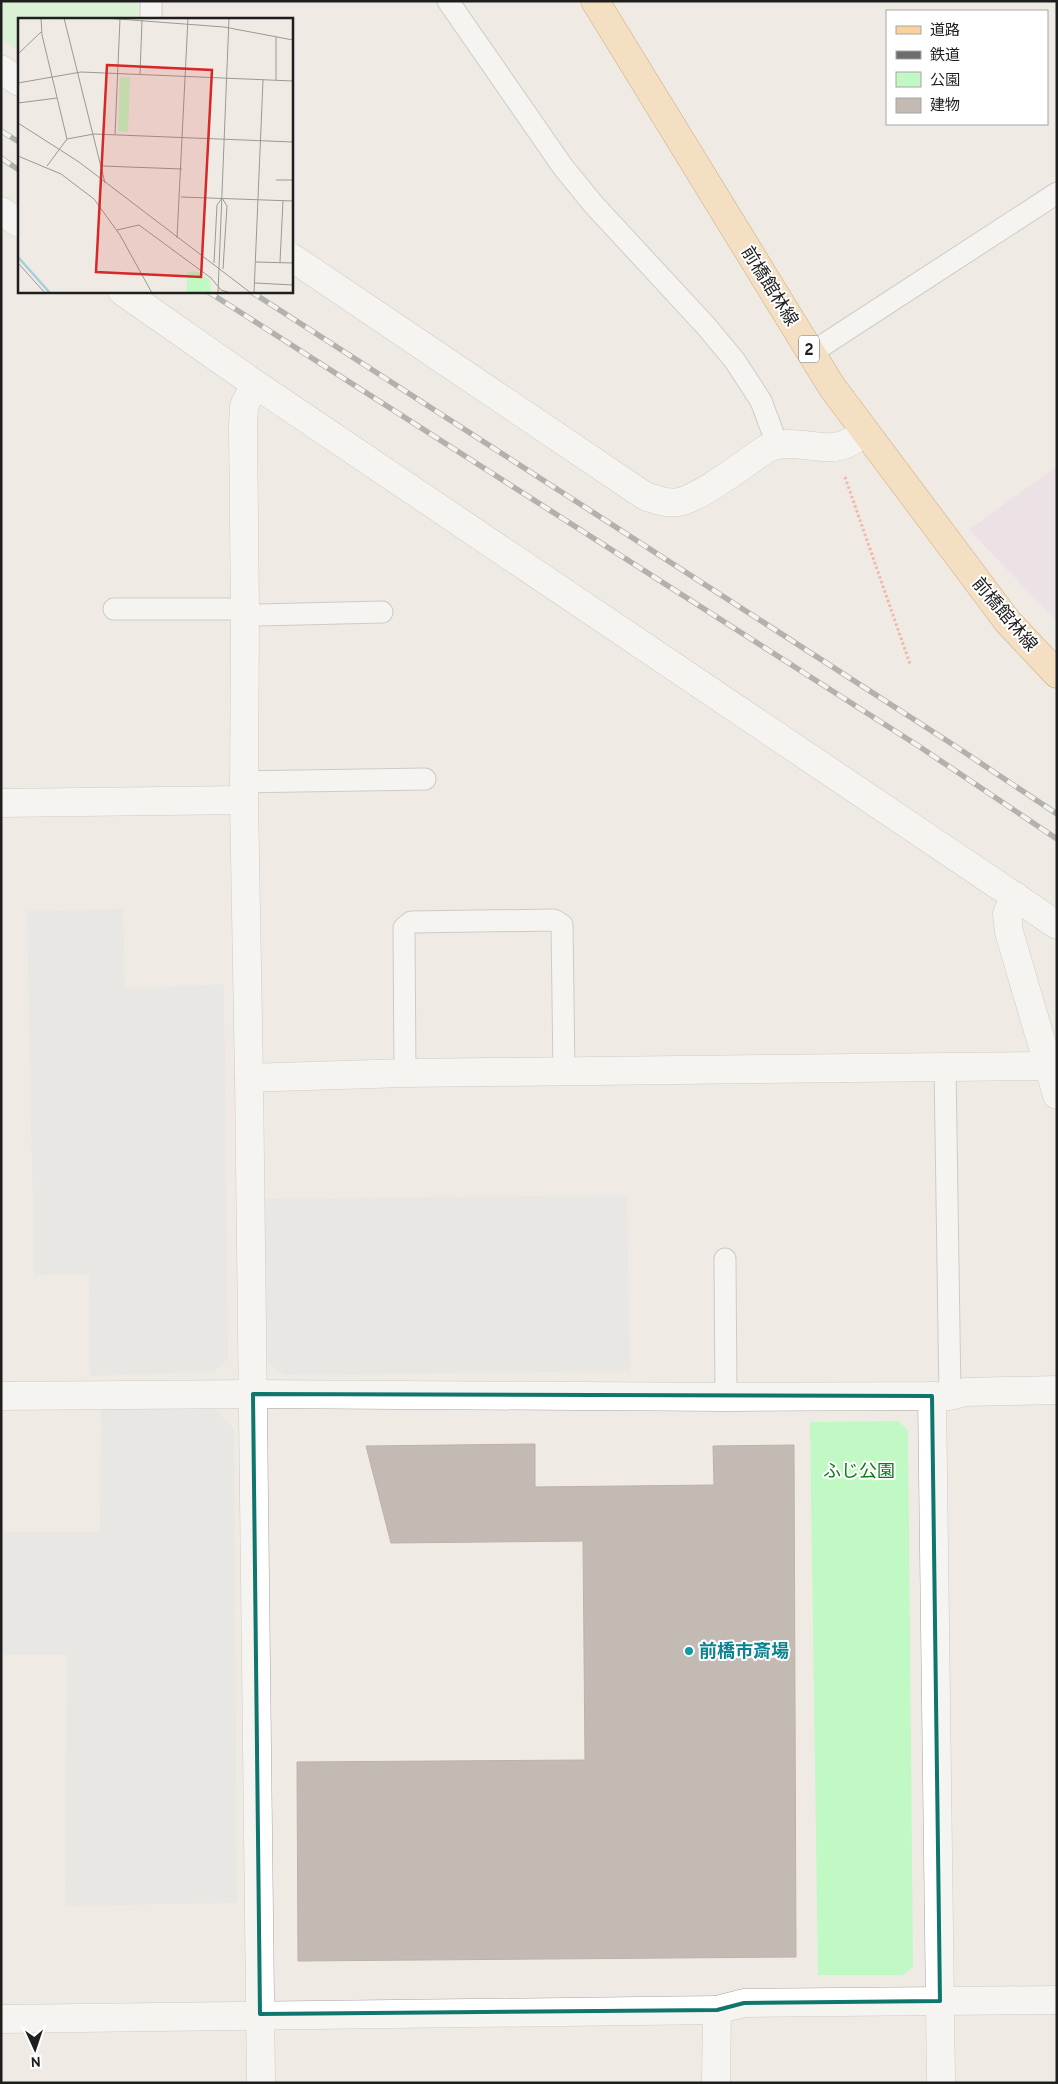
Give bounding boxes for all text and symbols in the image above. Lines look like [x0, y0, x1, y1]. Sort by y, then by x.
legend [886, 10, 1048, 125]
inset map [18, 18, 292, 292]
text: 道路 [930, 22, 960, 41]
text: 鉄道 [930, 47, 960, 66]
text: 公園 [930, 72, 960, 91]
text: 建物 [930, 97, 960, 116]
street label: 前橋館林線 [735, 243, 802, 331]
road number: 2 [799, 336, 819, 362]
street label: 前橋館林線 [966, 573, 1042, 657]
park label: ふじ公園 [823, 1461, 895, 1484]
place label: 前橋市斎場 [699, 1641, 789, 1664]
marker: 前橋市斎場 [683, 1645, 695, 1657]
north arrow [10, 2024, 60, 2074]
text: N [30, 2052, 41, 2069]

